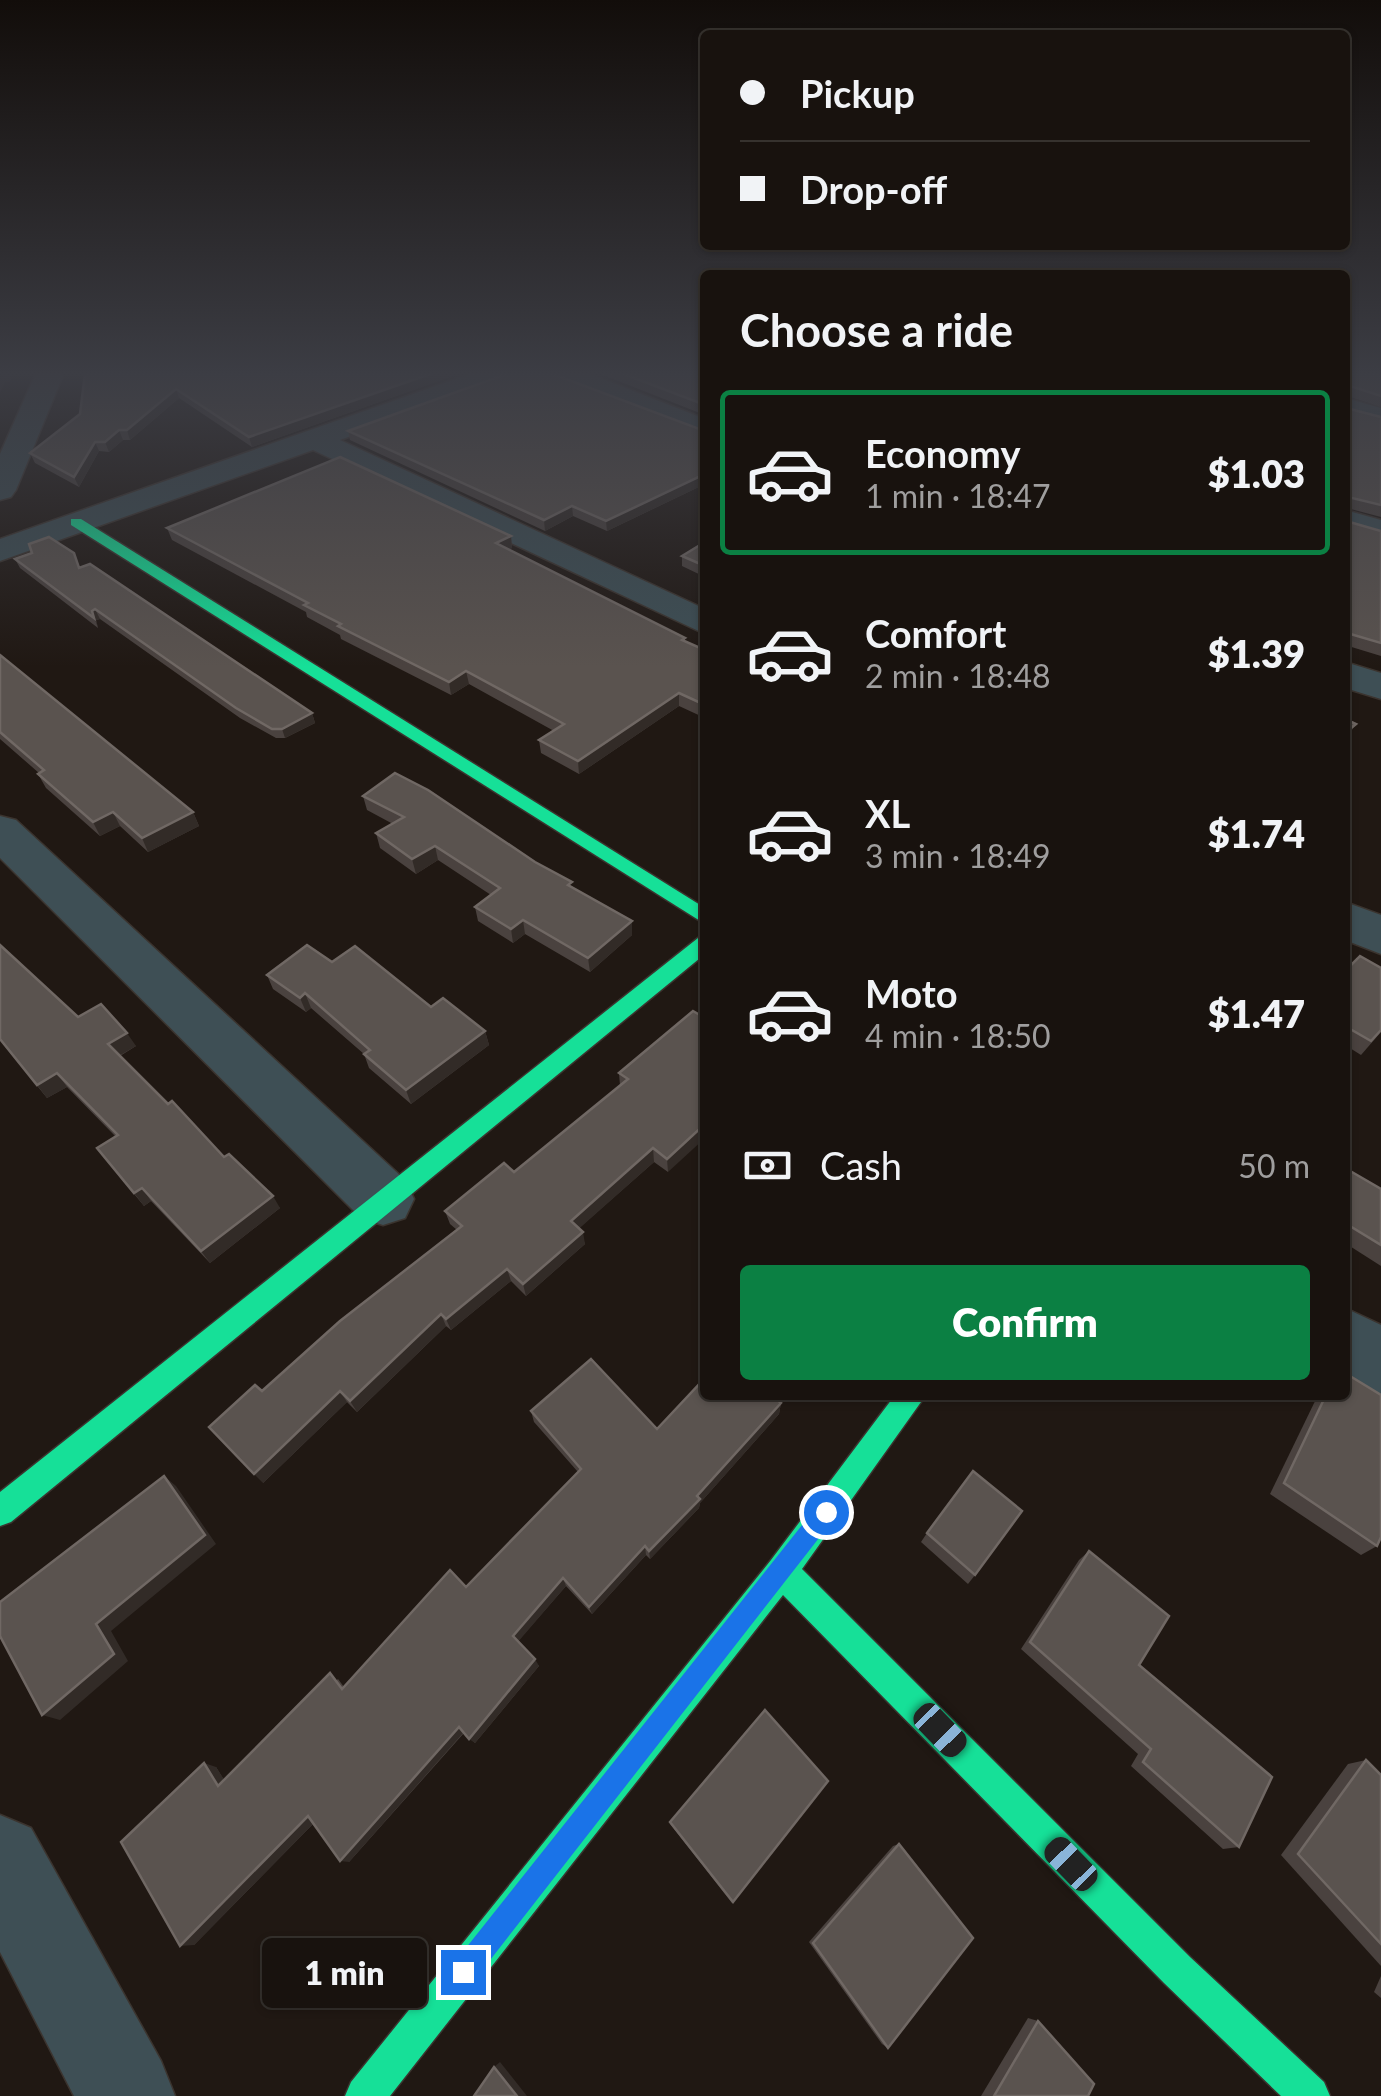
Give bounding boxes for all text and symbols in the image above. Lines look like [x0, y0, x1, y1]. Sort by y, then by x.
text: Pickup [800, 70, 915, 116]
text: Drop-off [800, 166, 947, 212]
text: Choose a ride [740, 303, 1013, 357]
icon: car [745, 428, 835, 518]
text: Economy [865, 430, 1020, 476]
text: $1.03 [1208, 450, 1305, 496]
text: 1 min · 18:47 [865, 476, 1051, 515]
icon: car [745, 608, 835, 698]
text: Comfort [865, 610, 1006, 656]
text: $1.39 [1208, 630, 1305, 676]
text: 2 min · 18:48 [865, 656, 1051, 695]
icon: car [745, 788, 835, 878]
text: XL [865, 790, 910, 836]
text: $1.74 [1208, 810, 1305, 856]
text: 3 min · 18:49 [865, 836, 1051, 875]
icon: car [745, 968, 835, 1058]
text: Moto [865, 970, 958, 1016]
text: $1.47 [1208, 990, 1305, 1036]
text: 4 min · 18:50 [865, 1016, 1051, 1055]
icon: cash [740, 1138, 795, 1193]
text: Cash [820, 1142, 902, 1188]
text: 50 m [1238, 1146, 1310, 1185]
button: Confirm [740, 1265, 1310, 1380]
route start [804, 1490, 849, 1535]
car [908, 1698, 972, 1762]
car [1039, 1832, 1103, 1896]
callout: 1 min [263, 1937, 428, 2007]
route end [441, 1950, 486, 1995]
text: 1 min [305, 1953, 384, 1992]

